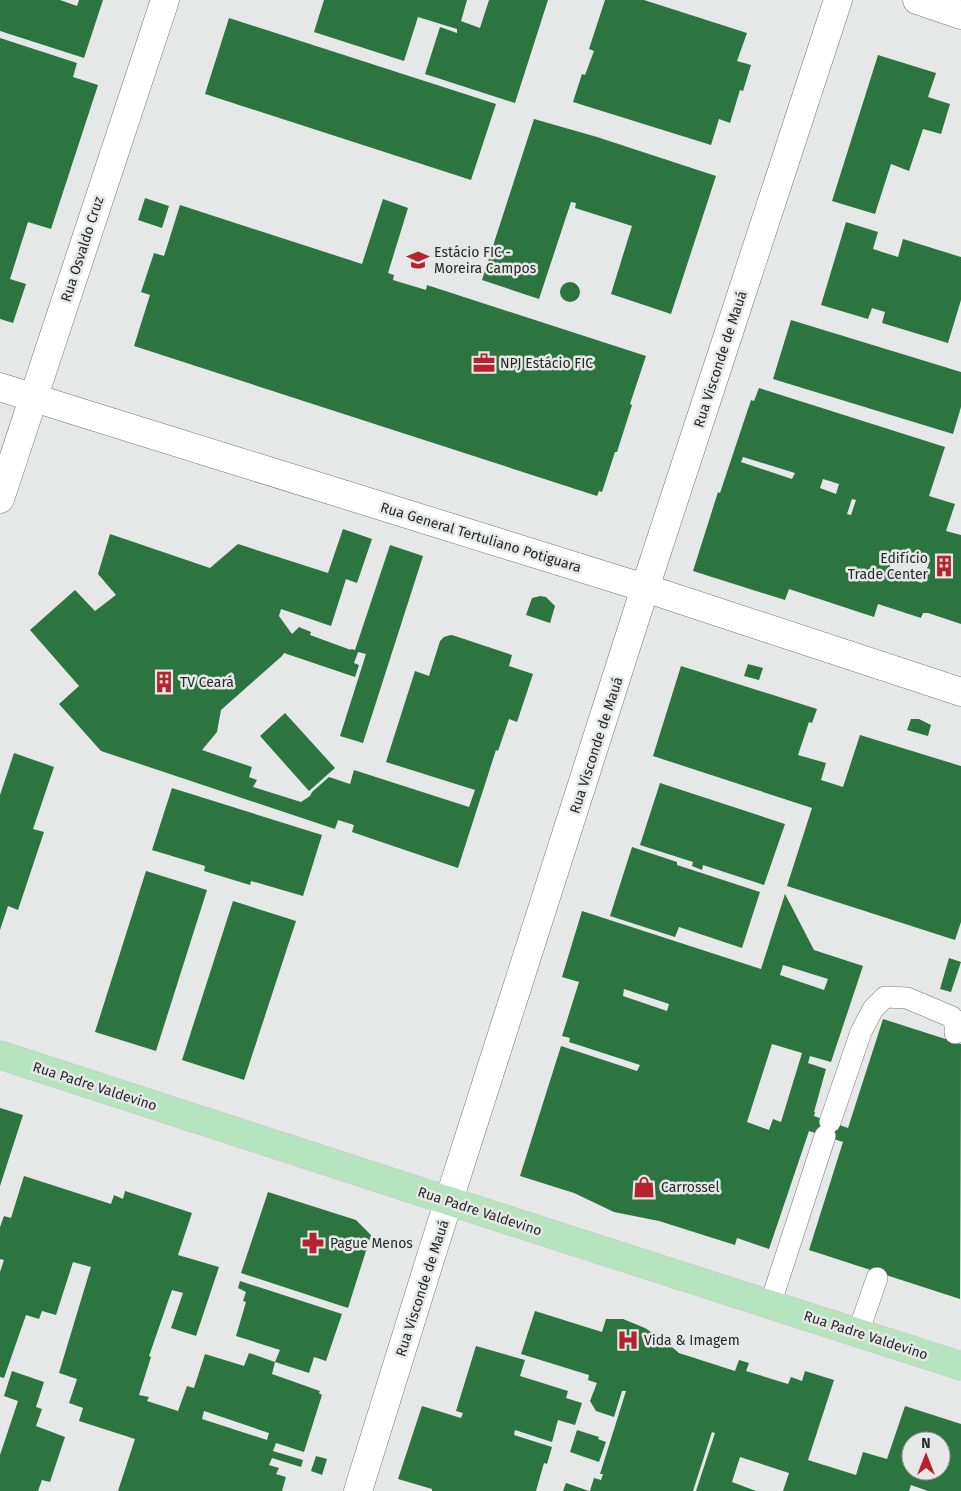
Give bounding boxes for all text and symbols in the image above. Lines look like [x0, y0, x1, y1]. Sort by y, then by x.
street label: Rua Osvaldo Cruz [57, 194, 108, 304]
place label: Estácio FIC - Moreira Campos [434, 244, 537, 277]
school or university icon: Estácio FIC - Moreira Campos [405, 247, 431, 273]
street label: Rua Visconde de Mauá [690, 289, 751, 430]
office icon: NPJ Estácio FIC [471, 350, 497, 376]
place label: NPJ Estácio FIC [500, 355, 593, 372]
street label: Rua General Tertuliano Potiguara [378, 499, 583, 576]
place label: Edifício Trade Center [848, 550, 929, 583]
building icon: Edifício Trade Center [931, 553, 957, 579]
building icon: TV Ceará [151, 669, 177, 695]
place label: TV Ceará [180, 674, 234, 691]
street label: Rua Visconde de Mauá [566, 675, 627, 816]
street label: Rua Padre Valdevino [31, 1058, 159, 1115]
shop icon: Carrossel [631, 1174, 657, 1200]
place label: Carrossel [661, 1179, 720, 1196]
street label: Rua Padre Valdevino [416, 1183, 544, 1240]
street label: Rua Visconde de Mauá [392, 1218, 453, 1359]
pharmacy icon: Pague Menos [300, 1230, 326, 1256]
place label: Pague Menos [330, 1235, 413, 1252]
street label: Rua Padre Valdevino [802, 1307, 930, 1364]
hospital icon: Vida & Imagem [615, 1327, 641, 1353]
place label: Vida & Imagem [644, 1332, 740, 1349]
north arrow [901, 1431, 951, 1481]
text: N [921, 1435, 931, 1452]

